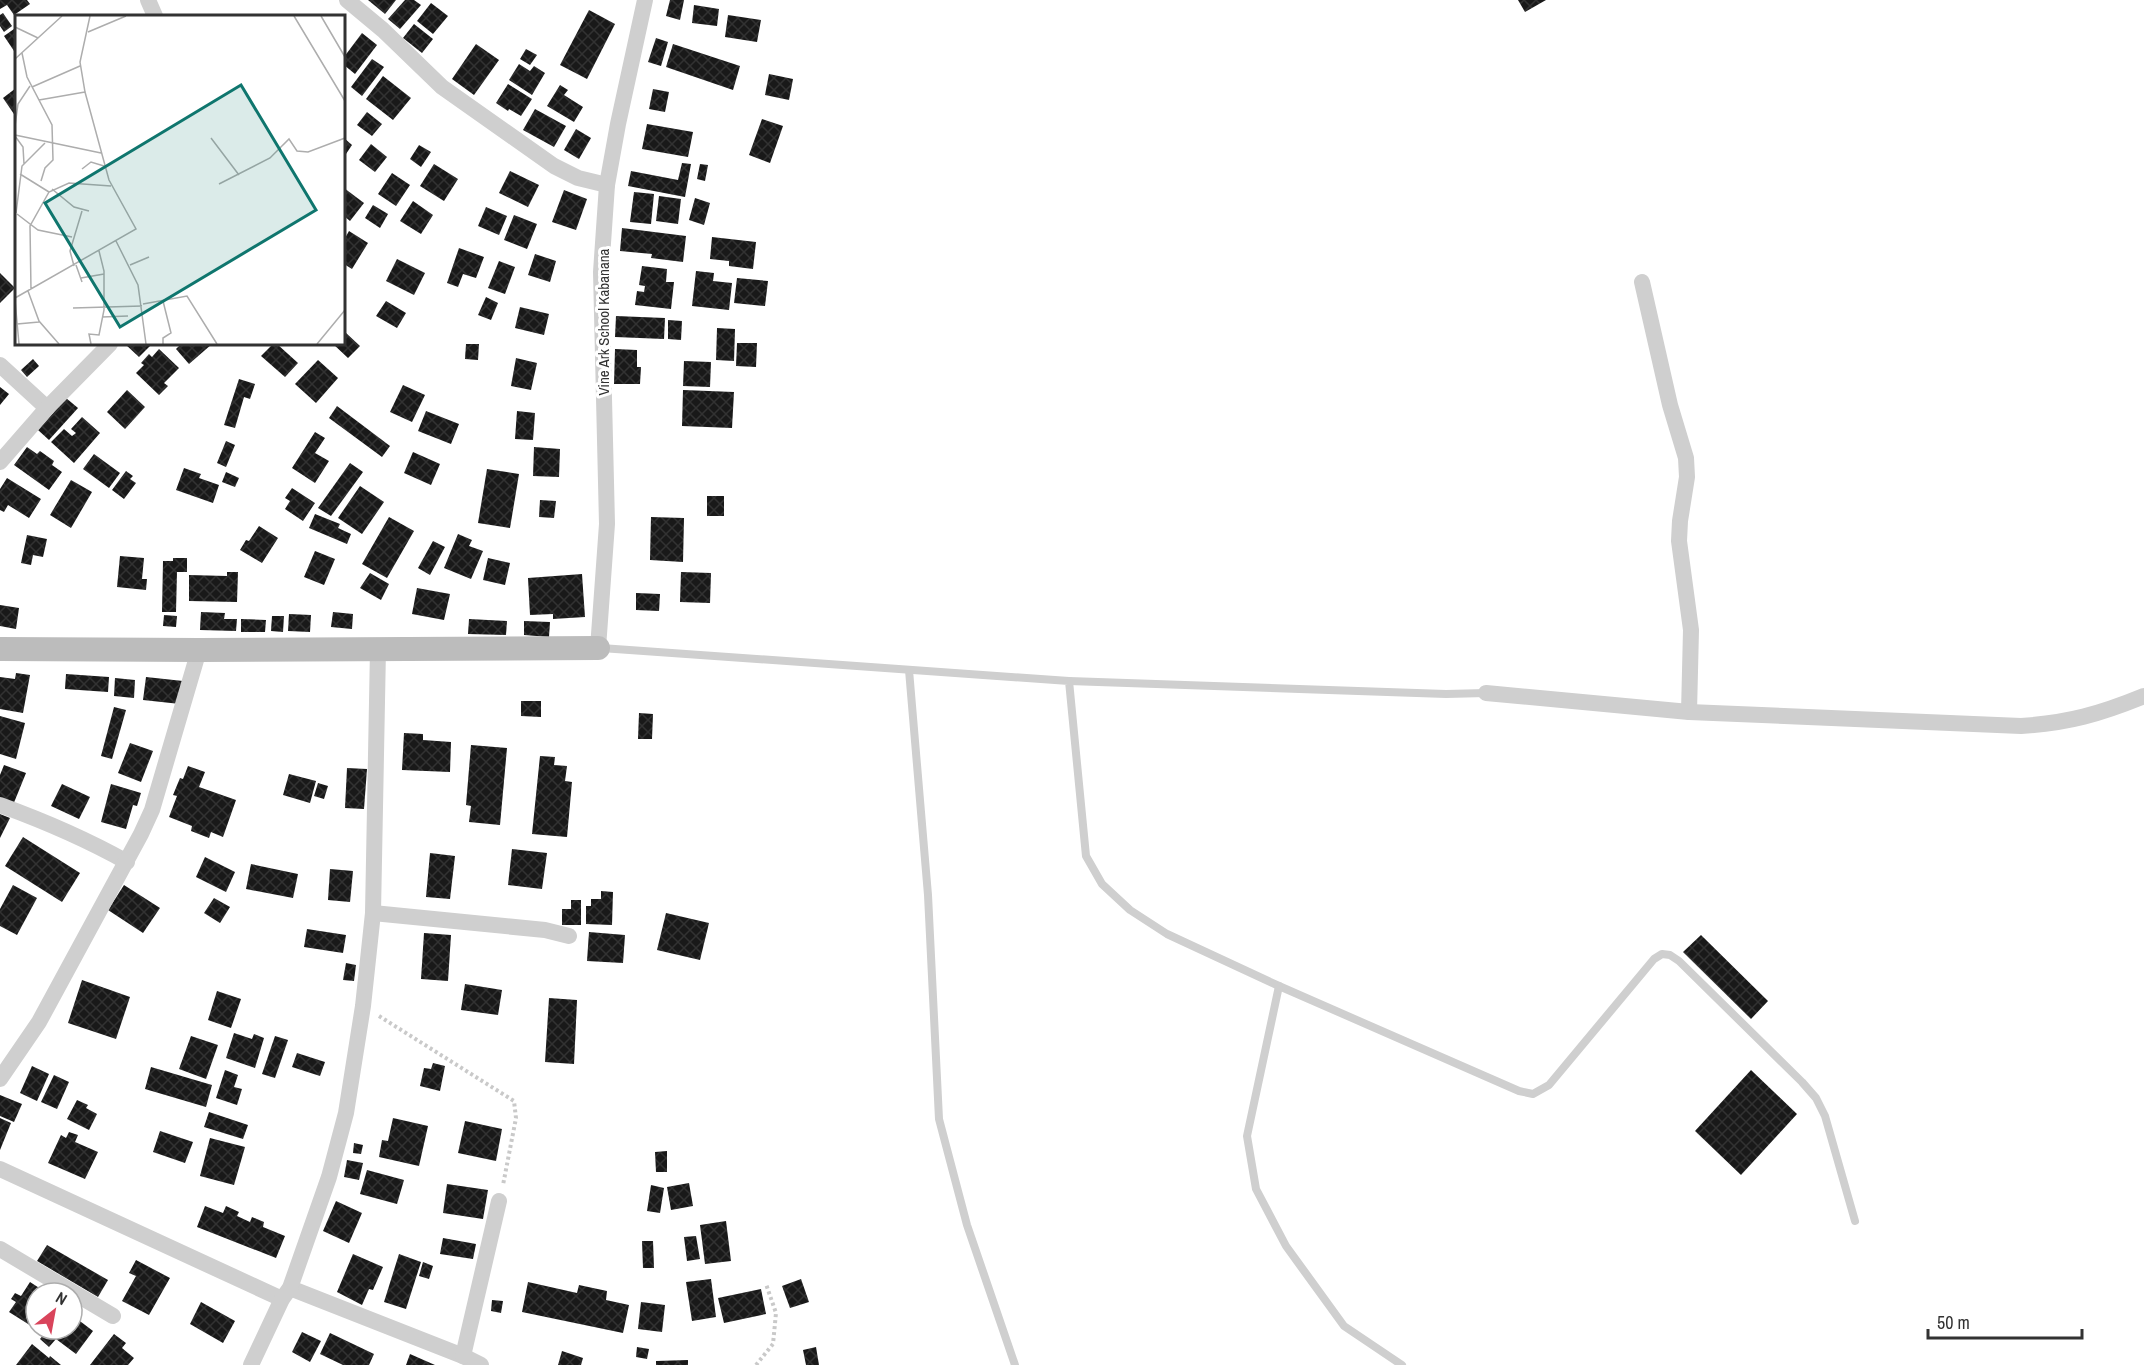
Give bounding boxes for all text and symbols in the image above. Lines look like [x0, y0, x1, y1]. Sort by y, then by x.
inset map [15, 15, 345, 345]
street label: Vine Ark School Kabanana [593, 248, 614, 395]
north arrow [24, 1281, 84, 1341]
text: N [52, 1286, 71, 1310]
scale bar [1928, 1302, 2082, 1340]
text: 50 m [1937, 1310, 1970, 1335]

